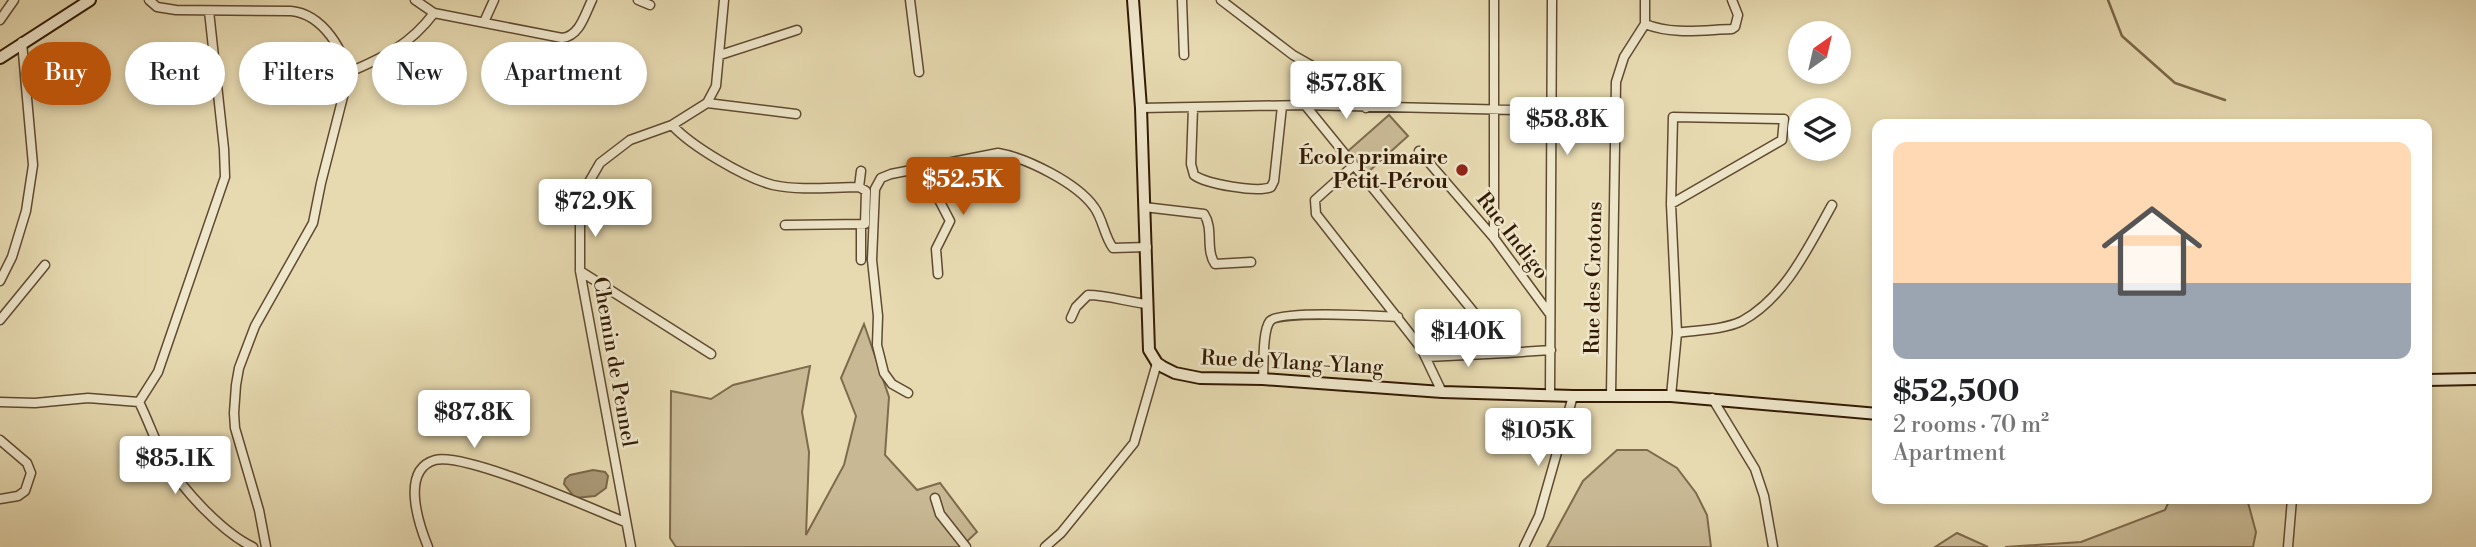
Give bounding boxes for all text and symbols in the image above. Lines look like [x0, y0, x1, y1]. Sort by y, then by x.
north arrow [1788, 21, 1852, 84]
map controls [1788, 21, 1851, 161]
chip: Buy [21, 42, 111, 105]
chip: Rent [125, 42, 225, 105]
chip: Filters [239, 42, 358, 105]
chip: New [372, 42, 467, 105]
chip: Apartment [481, 42, 647, 105]
pin: $57.8K [1289, 61, 1403, 121]
text: $57.8K [1306, 70, 1386, 98]
pin: $58.8K [1510, 97, 1624, 157]
button: layers [1788, 98, 1851, 161]
text: $58.8K [1526, 106, 1608, 134]
place label: École primaire Petit-Pérou [1299, 143, 1448, 195]
pin: $52.5K [906, 158, 1020, 217]
marker: École primaire Petit-Pérou [1454, 162, 1470, 178]
text: $52.5K [922, 166, 1004, 194]
pin: $72.9K [538, 180, 652, 239]
street label: Rue Indigo [1470, 187, 1554, 285]
text: $72.9K [555, 188, 635, 216]
icon: home [2089, 188, 2215, 314]
street label: Rue des Crotons [1580, 201, 1608, 355]
street label: Chemin de Pennel [586, 275, 642, 449]
pin: $140K [1419, 310, 1517, 369]
text: $140K [1431, 318, 1505, 346]
street label: Rue de Ylang-Ylang [1200, 345, 1384, 381]
text: $52,500 [1893, 373, 2020, 411]
pin: $87.8K [417, 391, 531, 450]
text: $87.8K [434, 399, 514, 427]
pin: $105K [1489, 408, 1587, 468]
text: 2 rooms · 70 m² [1893, 411, 2049, 439]
text: $105K [1501, 417, 1575, 445]
pin: $85.1K [118, 436, 232, 496]
text: Apartment [1893, 439, 2006, 467]
text: $85.1K [136, 445, 214, 473]

